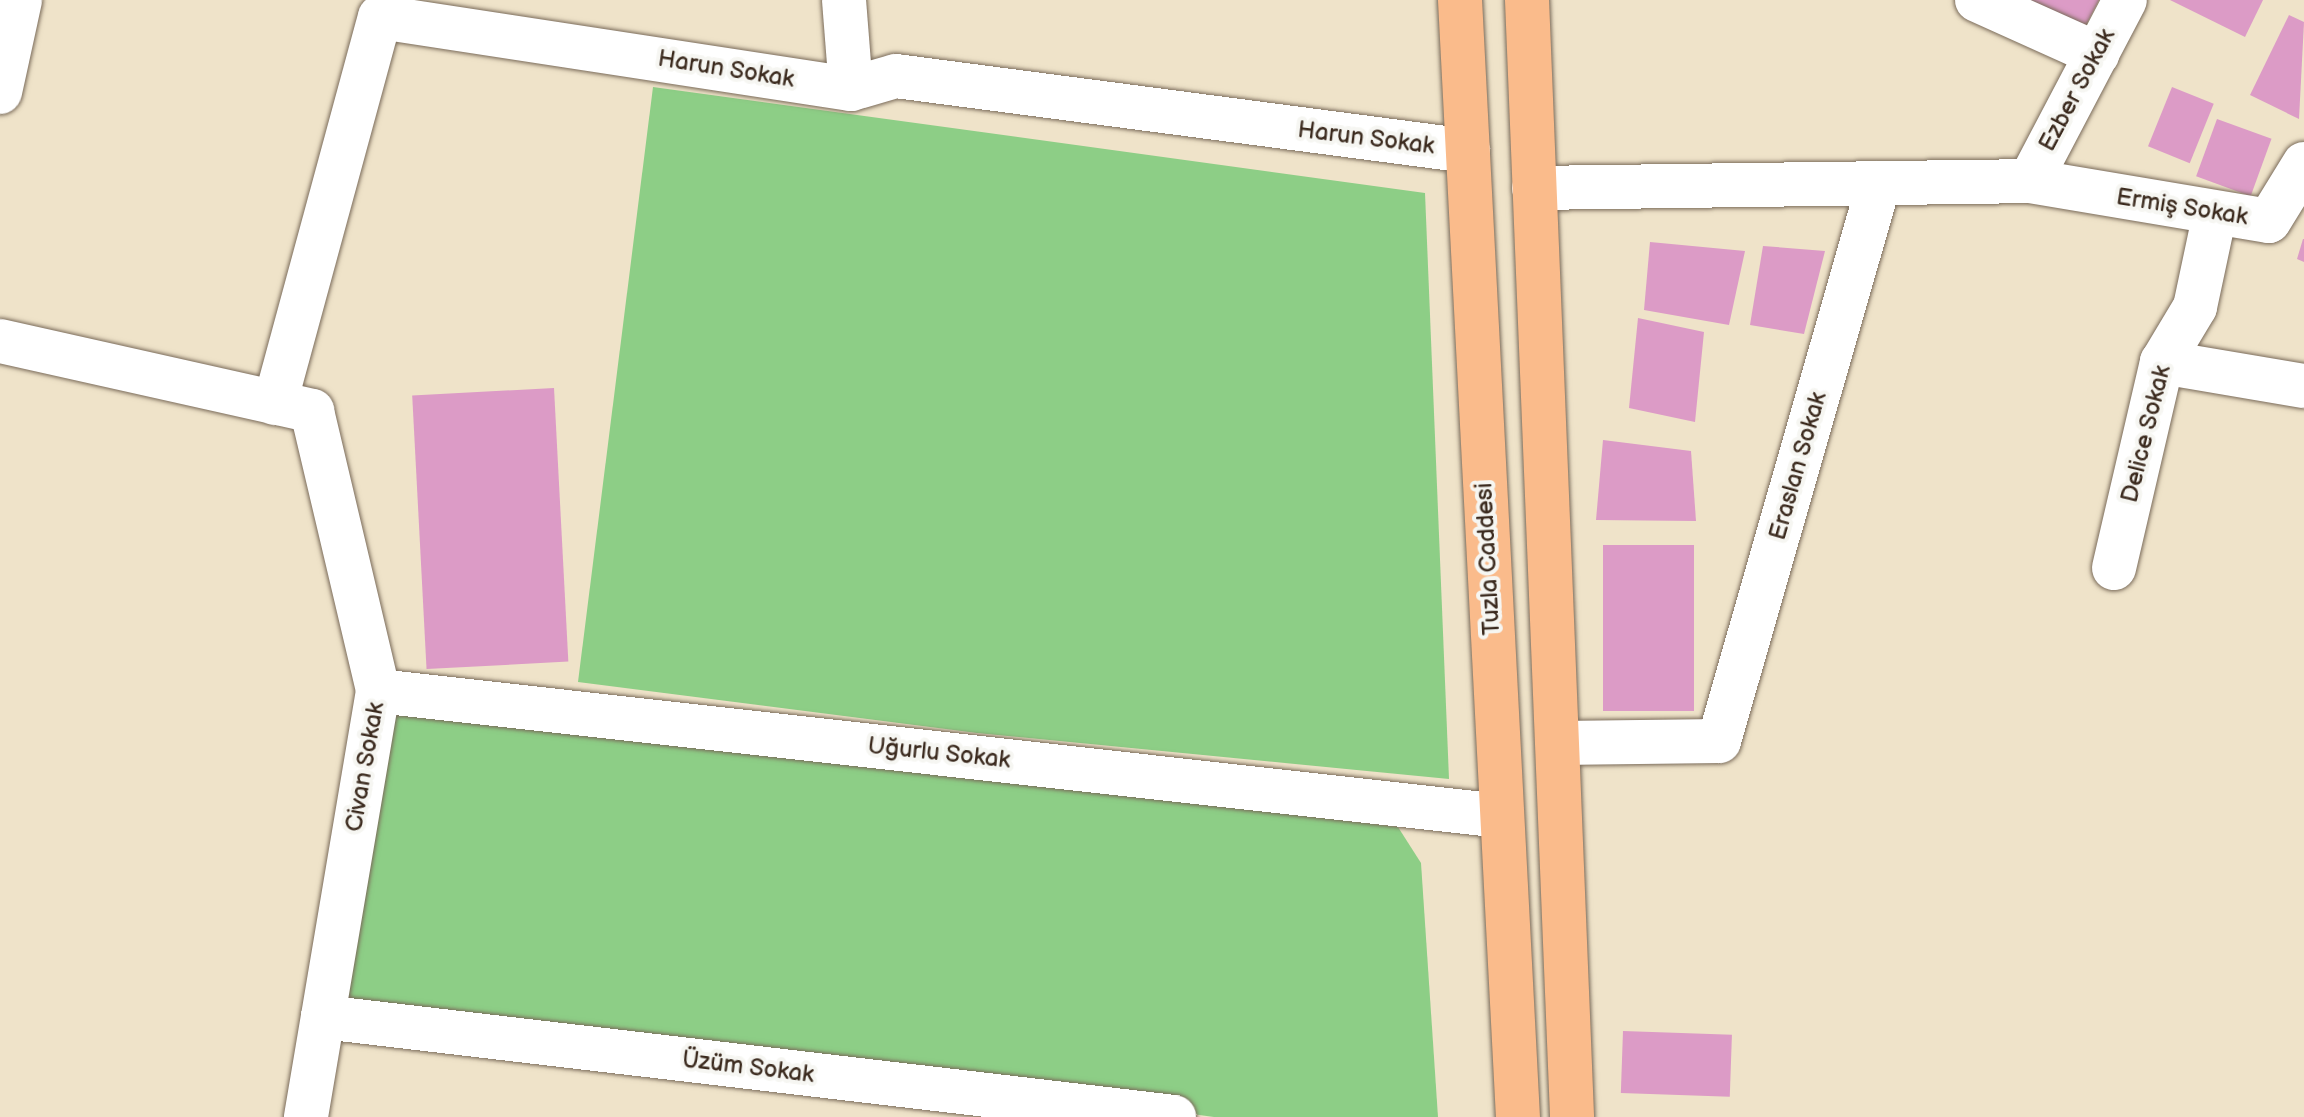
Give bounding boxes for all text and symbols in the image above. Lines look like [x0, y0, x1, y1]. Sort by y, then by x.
street label: Ezber Sokak [2033, 24, 2121, 156]
street label: Harun Sokak [656, 44, 796, 94]
street label: Harun Sokak [1296, 115, 1436, 161]
street label: Ermiş Sokak [2114, 182, 2250, 232]
street label: Delice Sokak [2115, 362, 2177, 506]
street label: Eraslan Sokak [1763, 388, 1833, 544]
street label: Tuzla Caddesi [1470, 482, 1506, 636]
street label: Civan Sokak [339, 700, 391, 834]
street label: Uğurlu Sokak [866, 731, 1012, 775]
street label: Üzüm Sokak [680, 1045, 816, 1089]

